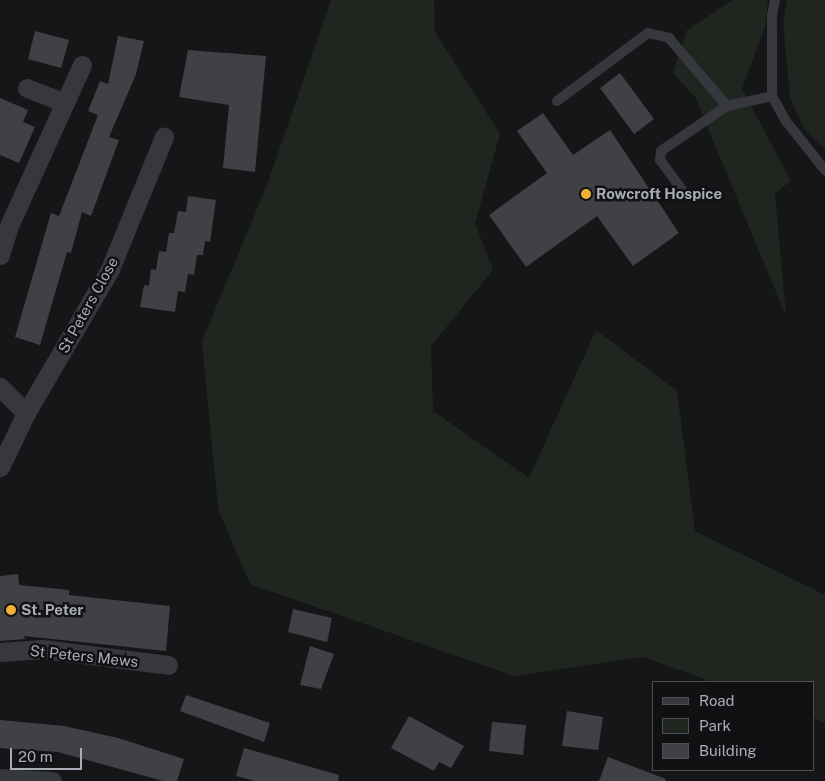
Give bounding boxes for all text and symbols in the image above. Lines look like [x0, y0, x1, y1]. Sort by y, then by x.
place label: Rowcroft Hospice [596, 185, 722, 203]
marker: Rowcroft Hospice [580, 188, 592, 200]
street label: St Peters Close [54, 254, 122, 356]
place label: St. Peter [21, 601, 84, 619]
marker: St. Peter [5, 604, 17, 616]
street label: St Peters Mews [29, 641, 139, 671]
legend [652, 681, 815, 771]
text: Road [699, 692, 735, 709]
text: Park [699, 717, 731, 734]
scale bar [12, 738, 85, 770]
text: Building [699, 742, 757, 759]
text: 20 m [18, 748, 53, 765]

